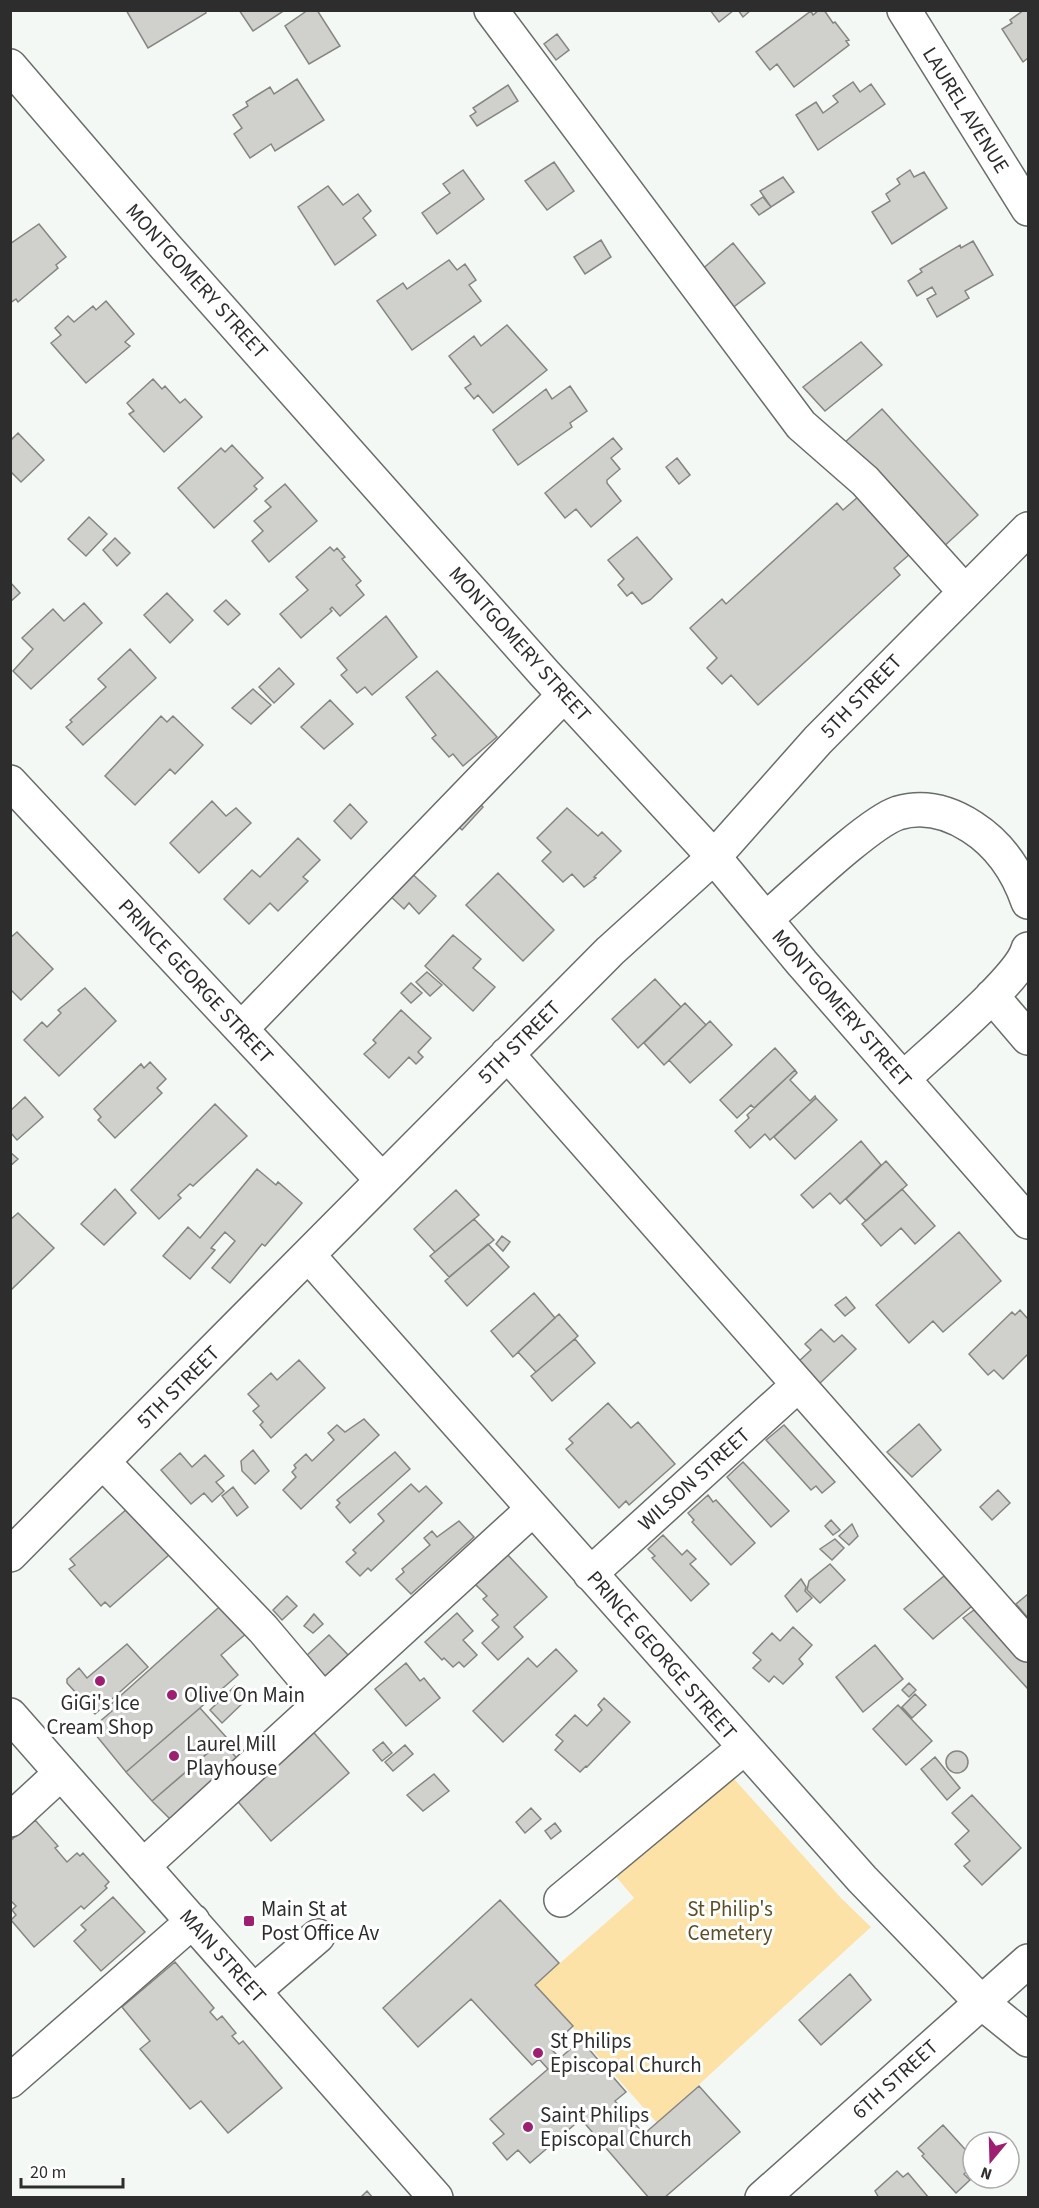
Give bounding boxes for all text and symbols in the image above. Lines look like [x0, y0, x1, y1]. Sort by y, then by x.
street label: LAUREL AVENUE [915, 41, 1017, 179]
street label: MONTGOMERY STREET [119, 197, 275, 365]
street label: MONTGOMERY STREET [442, 560, 598, 728]
street label: 5TH STREET [813, 647, 909, 745]
street label: PRINCE GEORGE STREET [111, 892, 281, 1070]
street label: MONTGOMERY STREET [765, 923, 919, 1093]
street label: 5TH STREET [471, 994, 567, 1090]
street label: 5TH STREET [130, 1339, 226, 1435]
street label: WILSON STREET [631, 1420, 757, 1538]
street label: PRINCE GEORGE STREET [580, 1564, 744, 1746]
marker: GiGi's Ice Cream Shop [93, 1674, 107, 1688]
place label: Olive On Main [184, 1680, 305, 1710]
place label: GiGi's Ice Cream Shop [46, 1688, 154, 1742]
marker: Olive On Main [165, 1688, 179, 1702]
place label: Laurel Mill Playhouse [186, 1729, 277, 1783]
marker: Laurel Mill Playhouse [167, 1749, 181, 1763]
place label: Main St at Post Office Av [261, 1894, 380, 1948]
park label: St Philip's Cemetery [687, 1894, 773, 1948]
street label: MAIN STREET [173, 1902, 273, 2010]
marker: Main St at Post Office Av [242, 1914, 256, 1928]
place label: St Philips Episcopal Church [550, 2026, 702, 2080]
street label: 6TH STREET [845, 2032, 945, 2126]
marker: St Philips Episcopal Church [531, 2046, 545, 2060]
place label: Saint Philips Episcopal Church [540, 2100, 692, 2154]
marker: Saint Philips Episcopal Church [521, 2120, 535, 2134]
north arrow [961, 2130, 1021, 2190]
scale bar [21, 2151, 123, 2189]
text: 20 m [30, 2160, 66, 2185]
text: N [978, 2161, 995, 2185]

